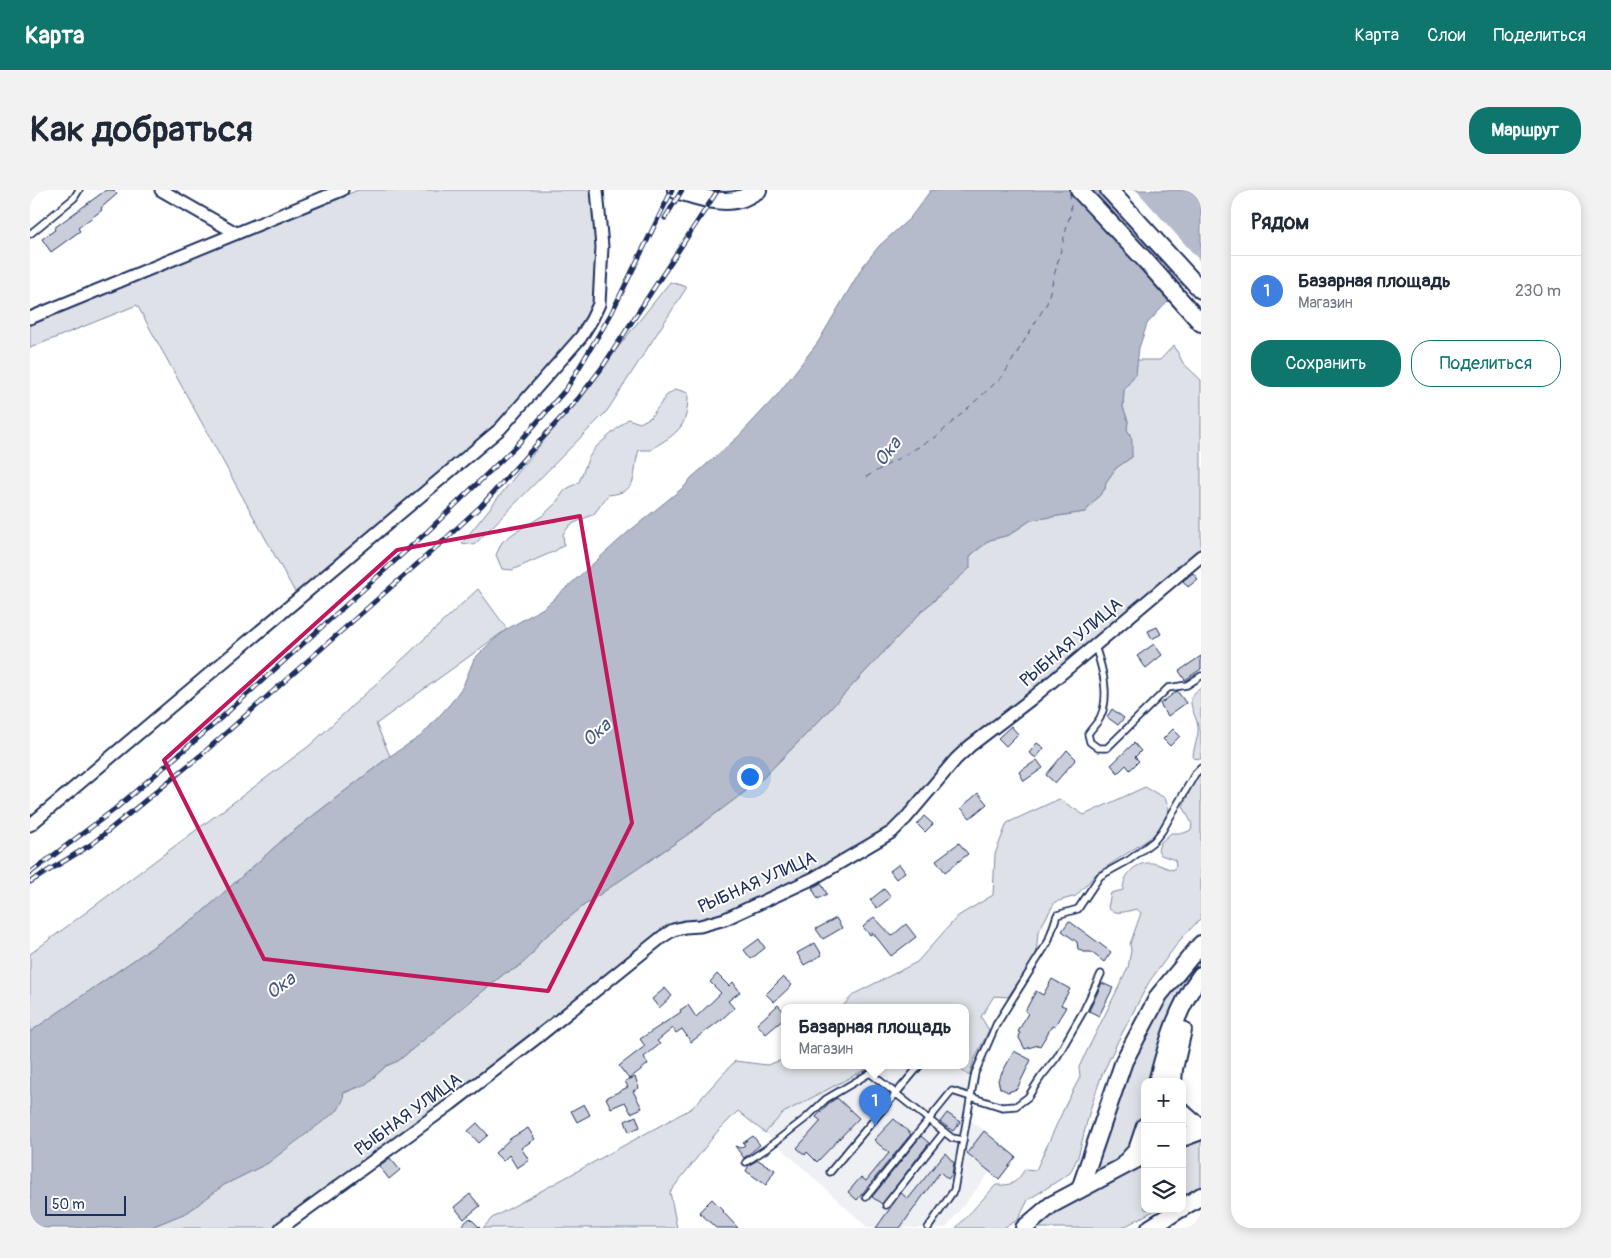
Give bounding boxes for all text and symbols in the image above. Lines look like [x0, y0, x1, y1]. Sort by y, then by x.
text: Карта [25, 21, 84, 50]
text: Карта [1355, 24, 1399, 47]
text: Слои [1427, 24, 1465, 47]
text: Поделиться [1493, 24, 1586, 47]
button: Маршрут [1469, 107, 1581, 154]
text: Как добраться [30, 108, 253, 152]
text: Рядом [1251, 209, 1309, 236]
text: Базарная площадь [1298, 269, 1451, 293]
text: 1 [1264, 281, 1270, 301]
text: 230 m [1515, 281, 1561, 301]
text: Магазин [1298, 293, 1353, 313]
button: Сохранить [1251, 340, 1401, 387]
button: Поделиться [1411, 340, 1561, 387]
water label: Ока [869, 431, 907, 471]
street label: РЫБНАЯ УЛИЦА [1015, 593, 1128, 692]
water label: Ока [577, 713, 617, 752]
your location [737, 764, 763, 790]
street label: РЫБНАЯ УЛИЦА [695, 846, 820, 919]
water label: Ока [261, 966, 301, 1005]
popup [781, 1004, 969, 1069]
text: Базарная площадь [799, 1015, 951, 1039]
text: Магазин [799, 1039, 853, 1059]
street label: РЫБНАЯ УЛИЦА [350, 1068, 467, 1161]
map controls [1141, 1078, 1186, 1213]
button: + [1141, 1078, 1186, 1123]
pin: 1 [859, 1085, 891, 1126]
button: − [1141, 1123, 1186, 1168]
button: layers [1141, 1168, 1186, 1213]
scale bar [45, 1193, 126, 1216]
text: 50 m [52, 1196, 85, 1213]

